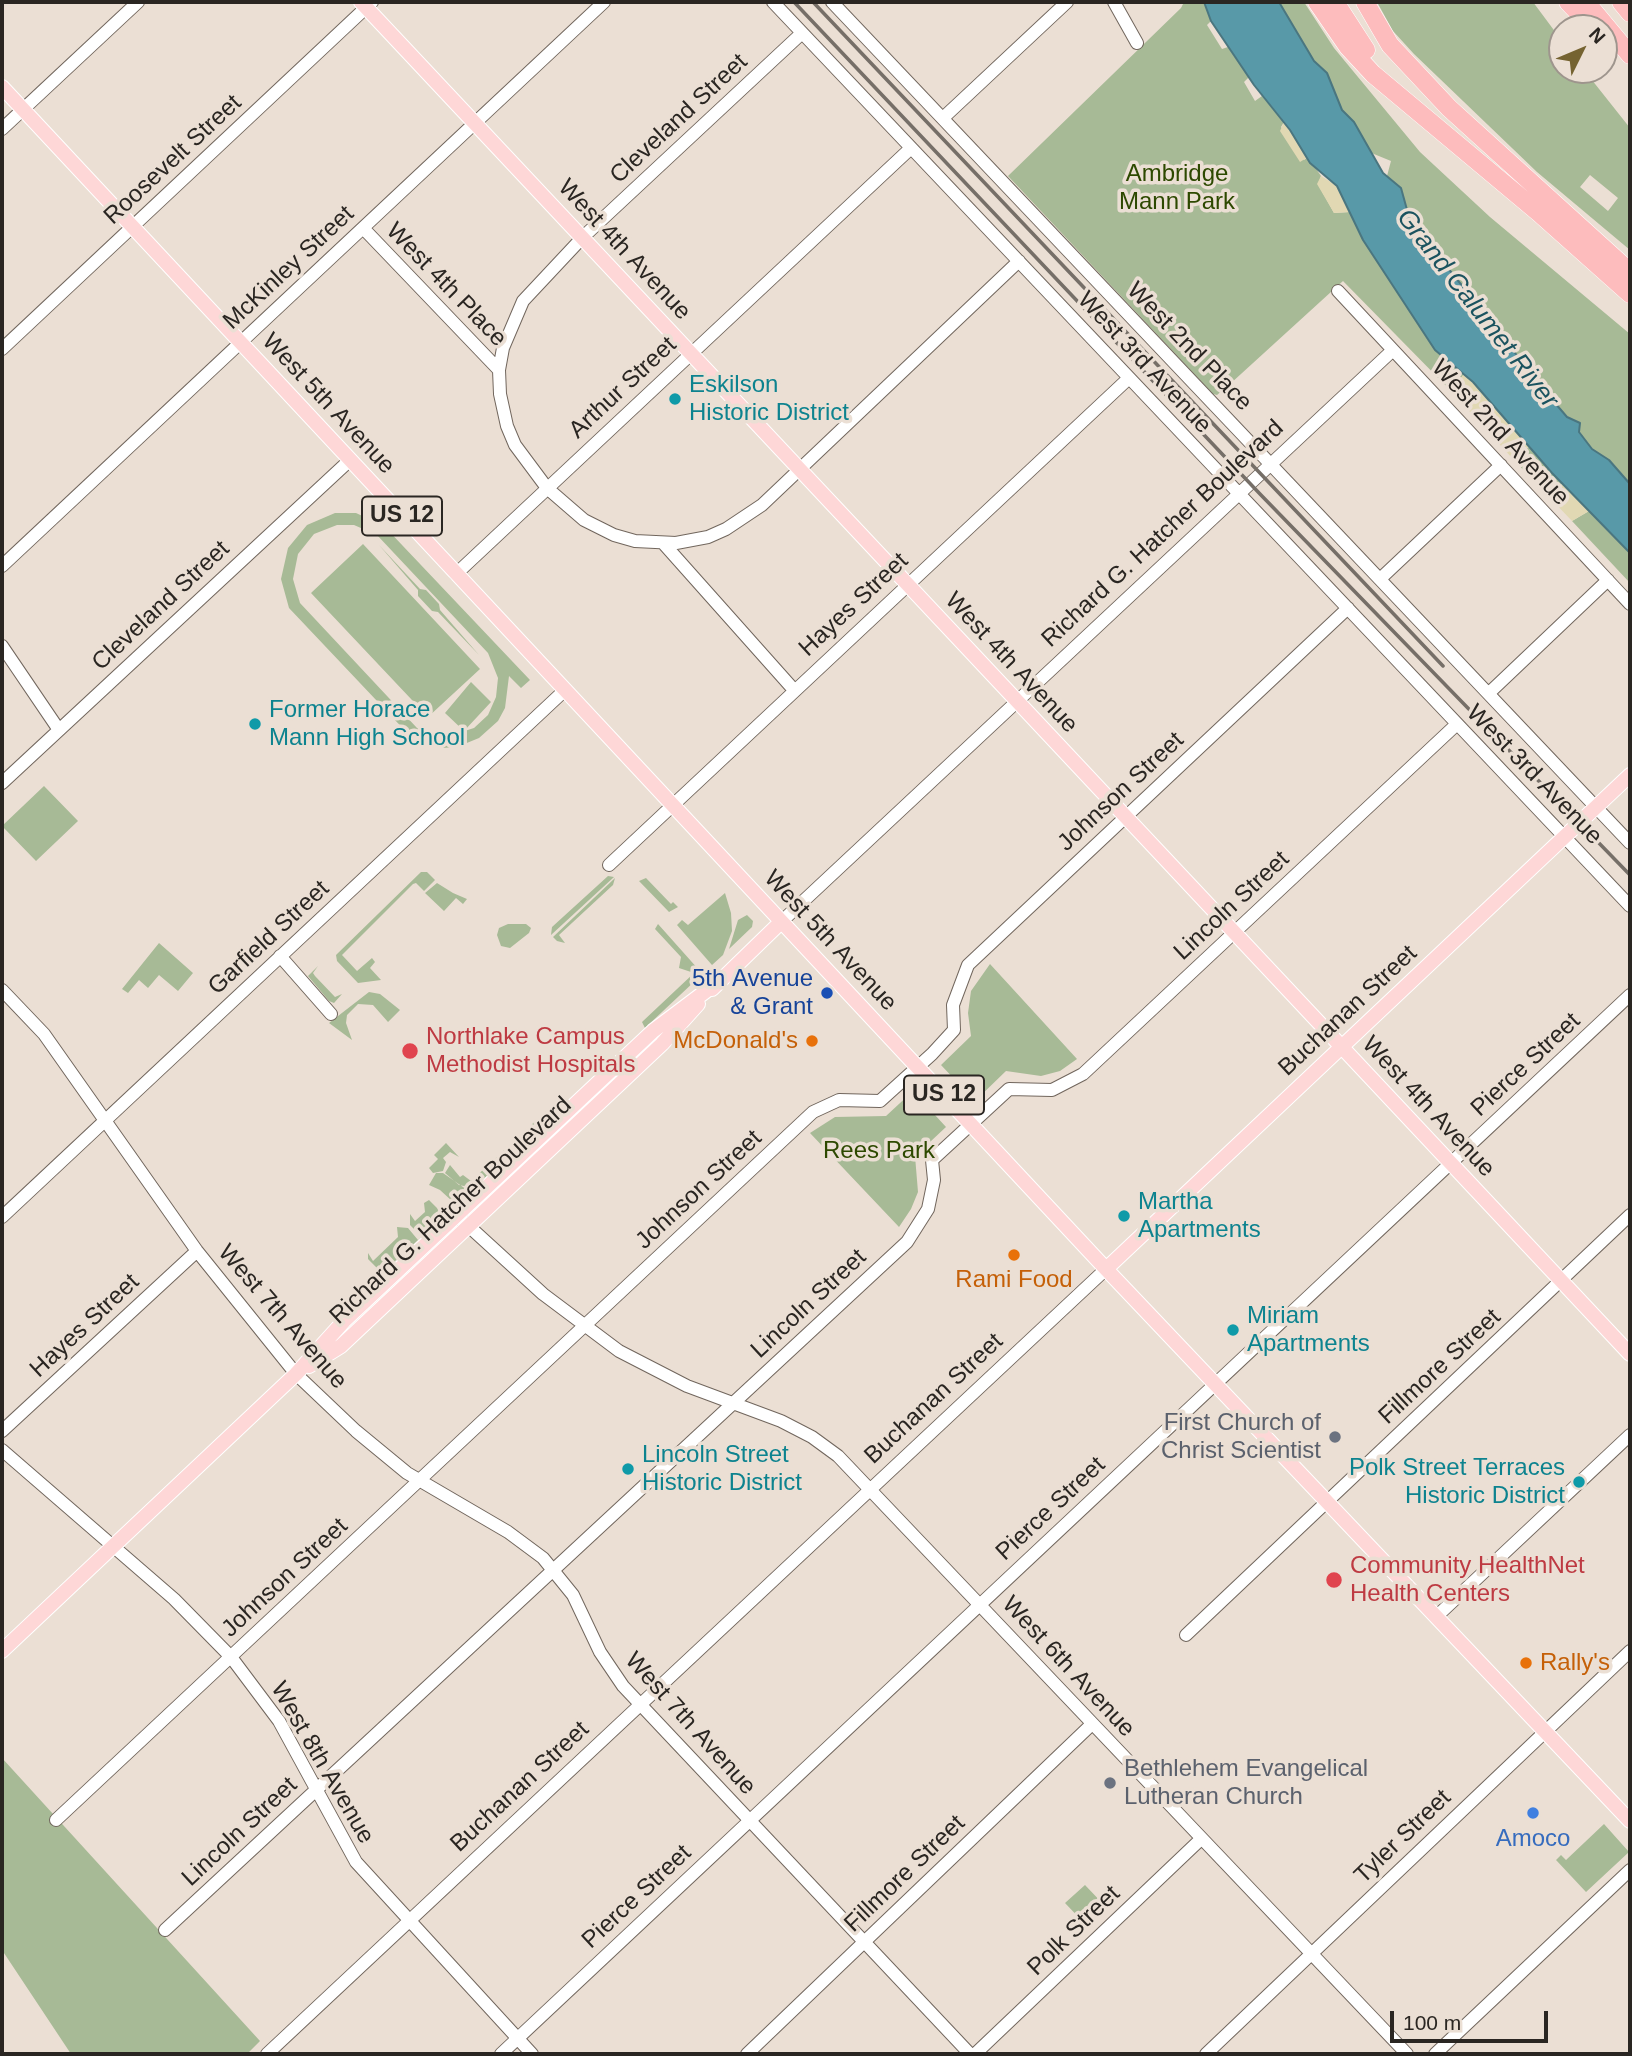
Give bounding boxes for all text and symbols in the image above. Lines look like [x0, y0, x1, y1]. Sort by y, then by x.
north arrow [1548, 14, 1618, 84]
text: N [1585, 24, 1610, 48]
street label: Cleveland Street [604, 48, 754, 190]
street label: Roosevelt Street [98, 89, 248, 231]
park label: Ambridge Mann Park [1119, 160, 1235, 216]
street label: West 4th Avenue [551, 174, 697, 326]
street label: McKinley Street [218, 200, 360, 336]
water label: Grand Calumet River [1390, 203, 1564, 415]
street label: West 4th Place [380, 217, 512, 353]
street label: West 2nd Place [1120, 277, 1258, 417]
street label: West 3rd Avenue [1071, 286, 1217, 440]
street label: West 5th Avenue [255, 328, 401, 480]
street label: Arthur Street [563, 331, 683, 445]
street label: West 2nd Avenue [1425, 354, 1575, 512]
place label: Eskilson Historic District [689, 371, 849, 427]
marker: Eskilson Historic District [667, 391, 683, 407]
street label: Richard G. Hatcher Boulevard [1036, 414, 1290, 654]
road number: US 12 [362, 496, 442, 536]
street label: Cleveland Street [86, 535, 236, 677]
street label: Hayes Street [793, 547, 915, 663]
street label: West 4th Avenue [938, 587, 1084, 739]
place label: Former Horace Mann High School [269, 696, 465, 752]
street label: West 3rd Avenue [1460, 699, 1608, 851]
marker: Former Horace Mann High School [247, 716, 263, 732]
street label: Johnson Street [1052, 726, 1190, 858]
street label: Lincoln Street [1169, 845, 1295, 967]
street label: West 5th Avenue [757, 865, 903, 1017]
street label: Garfield Street [203, 875, 335, 1001]
street label: Buchanan Street [1273, 940, 1423, 1082]
place label: 5th Avenue & Grant [692, 965, 813, 1021]
marker: 5th Avenue & Grant [819, 985, 835, 1001]
street label: Pierce Street [1465, 1007, 1587, 1123]
place label: Northlake Campus Methodist Hospitals [426, 1023, 635, 1079]
place label: McDonald's [673, 1027, 798, 1055]
street label: West 4th Avenue [1355, 1031, 1501, 1183]
marker: McDonald's [804, 1033, 820, 1049]
marker: Northlake Campus Methodist Hospitals [400, 1041, 420, 1061]
road number: US 12 [904, 1076, 984, 1114]
street label: Richard G. Hatcher Boulevard [324, 1091, 578, 1331]
street label: Johnson Street [630, 1124, 768, 1256]
park label: Rees Park [823, 1137, 935, 1165]
place label: Martha Apartments [1138, 1188, 1261, 1244]
marker: Martha Apartments [1116, 1208, 1132, 1224]
street label: West 7th Avenue [211, 1239, 353, 1395]
street label: Lincoln Street [746, 1243, 872, 1365]
marker: Rami Food [1006, 1247, 1022, 1263]
place label: Rami Food [955, 1266, 1073, 1294]
street label: Hayes Street [24, 1268, 146, 1384]
place label: Miriam Apartments [1247, 1302, 1370, 1358]
street label: Fillmore Street [1373, 1303, 1507, 1431]
marker: Miriam Apartments [1225, 1322, 1241, 1338]
street label: Buchanan Street [859, 1328, 1009, 1470]
place label: First Church of Christ Scientist [1161, 1409, 1321, 1465]
marker: First Church of Christ Scientist [1327, 1429, 1343, 1445]
place label: Lincoln Street Historic District [642, 1441, 802, 1497]
street label: Pierce Street [990, 1451, 1112, 1567]
place label: Polk Street Terraces Historic District [1349, 1454, 1565, 1510]
marker: Lincoln Street Historic District [620, 1461, 636, 1477]
marker: Polk Street Terraces Historic District [1571, 1474, 1587, 1490]
street label: Johnson Street [216, 1512, 354, 1644]
place label: Community HealthNet Health Centers [1350, 1552, 1585, 1608]
marker: Community HealthNet Health Centers [1324, 1570, 1344, 1590]
street label: West 6th Avenue [995, 1591, 1141, 1743]
street label: West 7th Avenue [618, 1647, 762, 1801]
place label: Rally's [1540, 1649, 1610, 1677]
marker: Rally's [1518, 1655, 1534, 1671]
street label: West 8th Avenue [264, 1677, 380, 1849]
street label: Buchanan Street [445, 1716, 595, 1858]
place label: Bethlehem Evangelical Lutheran Church [1124, 1755, 1368, 1811]
street label: Lincoln Street [177, 1771, 303, 1893]
marker: Bethlehem Evangelical Lutheran Church [1102, 1775, 1118, 1791]
street label: Tyler Street [1349, 1784, 1457, 1890]
marker: Amoco [1525, 1805, 1541, 1821]
street label: Fillmore Street [839, 1809, 971, 1939]
place label: Amoco [1496, 1825, 1570, 1853]
street label: Pierce Street [576, 1839, 698, 1955]
street label: Polk Street [1022, 1880, 1126, 1982]
scale bar [1394, 1996, 1552, 2040]
text: 100 m [1403, 2011, 1461, 2034]

